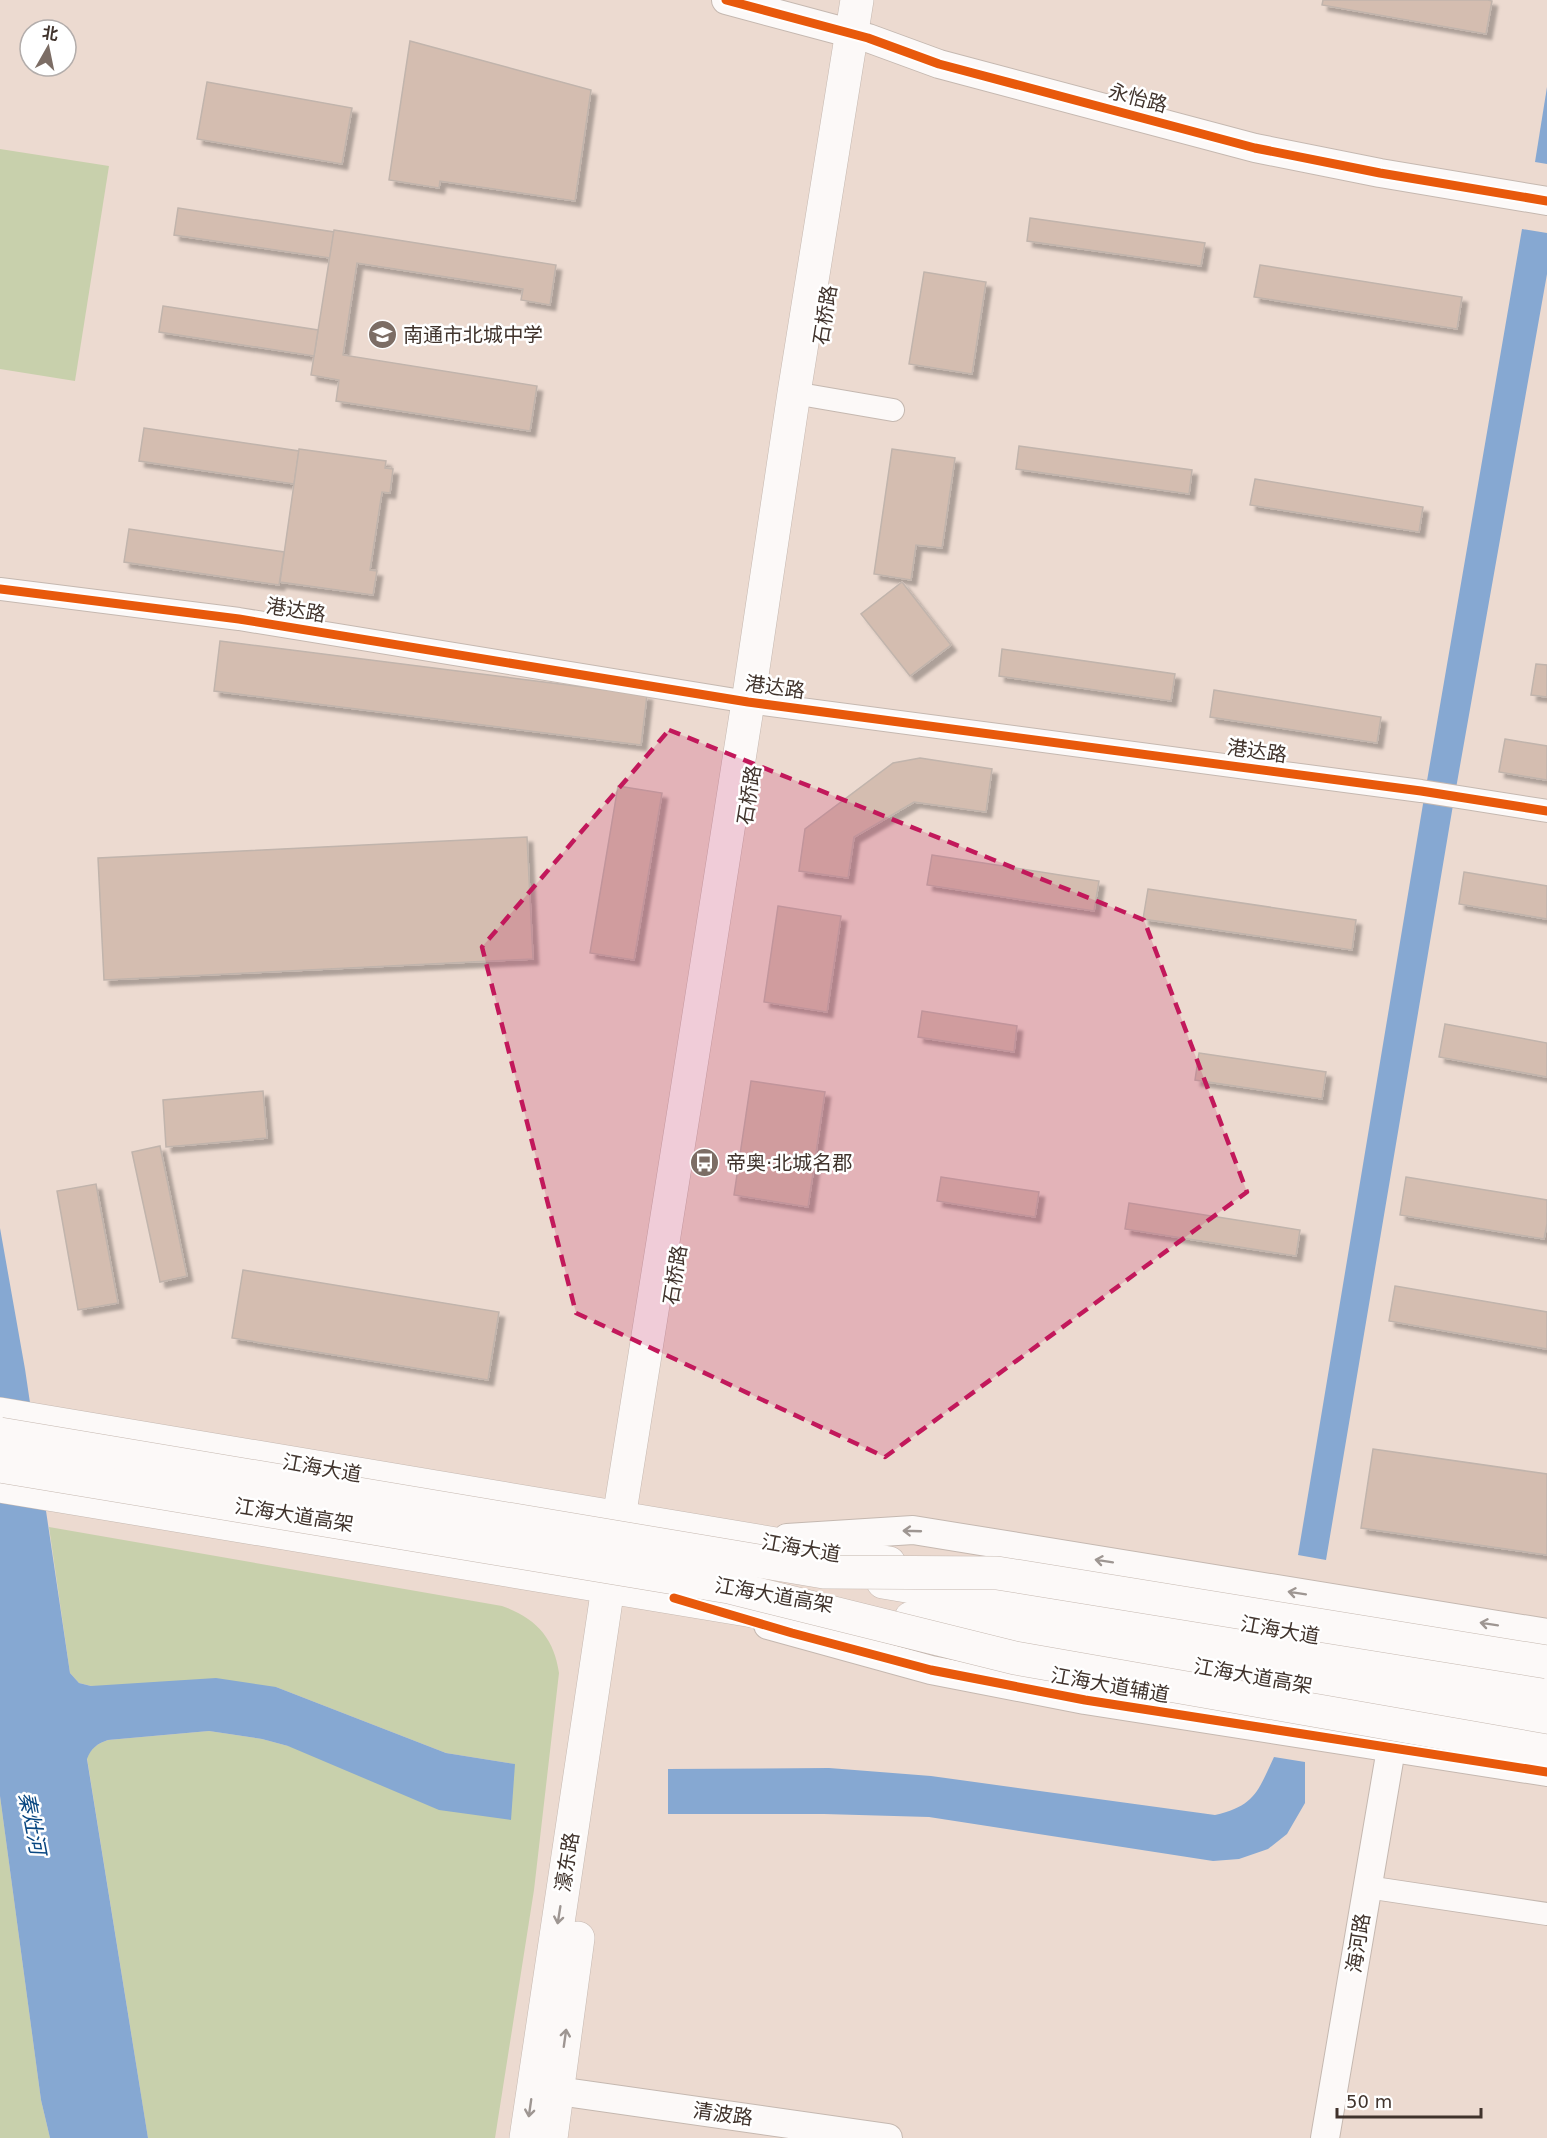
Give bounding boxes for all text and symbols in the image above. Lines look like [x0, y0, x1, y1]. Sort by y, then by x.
north arrow [18, 18, 78, 78]
text: 北 [41, 23, 60, 44]
street label: 永怡路 [1106, 79, 1170, 117]
street label: 石桥路 [808, 283, 842, 347]
school or university icon: 南通市北城中学 [366, 319, 398, 351]
place label: 南通市北城中学 [403, 323, 543, 347]
street label: 港达路 [264, 593, 328, 627]
street label: 港达路 [744, 671, 806, 703]
street label: 港达路 [1226, 735, 1288, 767]
street label: 石桥路 [732, 763, 766, 827]
bus stop icon: 帝奥·北城名郡 [689, 1147, 721, 1179]
place label: 帝奥·北城名郡 [726, 1151, 852, 1175]
street label: 石桥路 [658, 1243, 692, 1307]
street label: 江海大道 [281, 1449, 363, 1487]
street label: 江海大道高架 [233, 1494, 355, 1536]
one-way arrow [902, 1526, 922, 1537]
street label: 江海大道 [760, 1529, 842, 1567]
one-way arrow [1095, 1556, 1115, 1567]
street label: 江海大道高架 [713, 1573, 835, 1617]
one-way arrow [1287, 1587, 1307, 1598]
street label: 江海大道 [1239, 1611, 1321, 1649]
one-way arrow [1480, 1618, 1500, 1629]
street label: 江海大道高架 [1192, 1654, 1314, 1698]
street label: 江海大道辅道 [1049, 1663, 1171, 1707]
water label: 秦灶河 [14, 1790, 51, 1860]
street label: 濠东路 [550, 1830, 584, 1894]
one-way arrow [553, 1904, 564, 1924]
street label: 海河路 [1341, 1911, 1375, 1975]
one-way arrow [559, 2029, 570, 2049]
scale bar [1337, 2081, 1481, 2119]
text: 50 m [1346, 2091, 1392, 2112]
one-way arrow [524, 2097, 535, 2117]
street label: 清波路 [692, 2098, 754, 2130]

